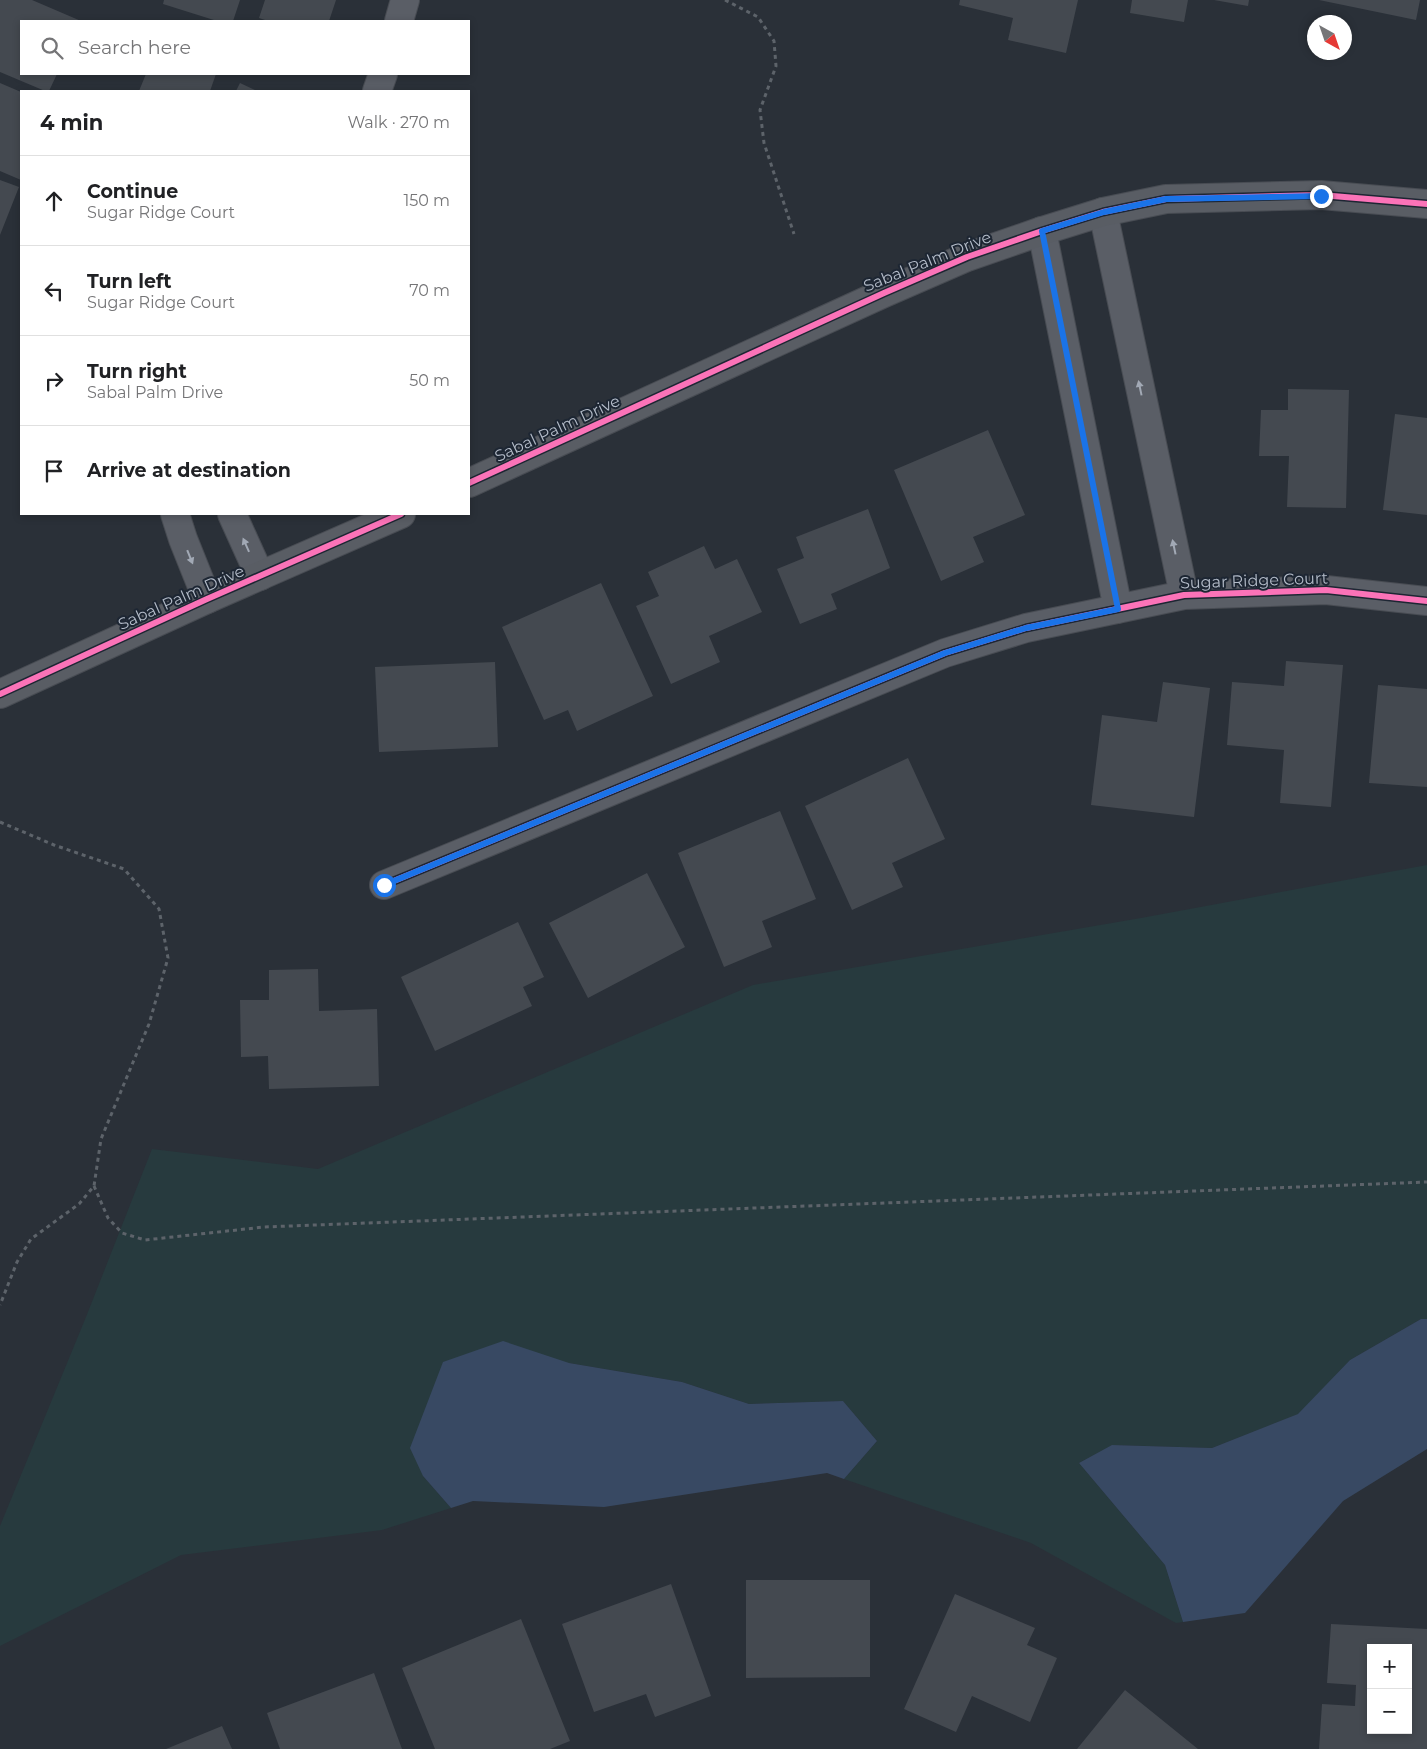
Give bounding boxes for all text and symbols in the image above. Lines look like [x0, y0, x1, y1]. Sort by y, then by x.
north arrow [1307, 15, 1352, 60]
search box [20, 20, 470, 75]
icon: search [38, 34, 66, 62]
text: Search here [78, 36, 191, 59]
text: 4 min [40, 110, 103, 135]
text: Walk · 270 m [347, 113, 450, 132]
text: Continue [87, 180, 178, 203]
route end [1310, 185, 1333, 208]
icon: ahead [40, 187, 68, 215]
text: 150 m [403, 191, 450, 210]
text: Sugar Ridge Court [87, 203, 235, 222]
street label: Sabal Palm Drive [861, 227, 994, 296]
text: Turn left [87, 270, 172, 293]
icon: left [40, 277, 68, 305]
text: 70 m [409, 281, 450, 300]
text: Sugar Ridge Court [87, 293, 235, 312]
text: Turn right [87, 360, 187, 383]
icon: right [40, 367, 68, 395]
text: 50 m [409, 371, 450, 390]
one-way arrow [1136, 380, 1144, 396]
text: Sabal Palm Drive [87, 383, 223, 402]
street label: Sabal Palm Drive [492, 391, 623, 466]
icon: arrive [40, 457, 68, 485]
text: Arrive at destination [87, 459, 291, 482]
one-way arrow [242, 538, 250, 552]
one-way arrow [1169, 539, 1177, 555]
one-way arrow [186, 550, 194, 565]
street label: Sabal Palm Drive [115, 561, 247, 634]
street label: Sugar Ridge Court [1180, 568, 1329, 593]
route start [373, 874, 396, 897]
map controls [1367, 1644, 1412, 1734]
button: + [1367, 1644, 1412, 1689]
button: − [1367, 1689, 1412, 1734]

